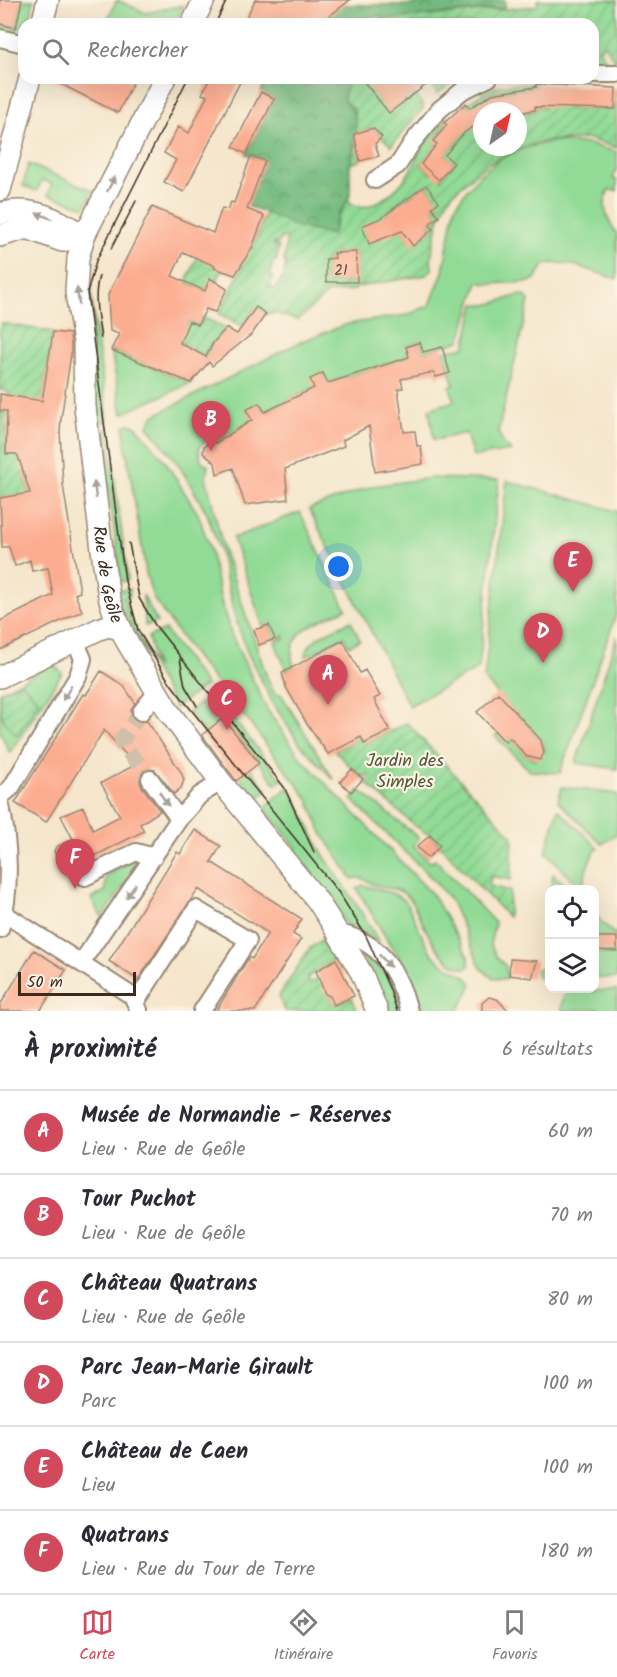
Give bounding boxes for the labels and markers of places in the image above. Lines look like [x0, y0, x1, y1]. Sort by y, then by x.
pin: B [192, 402, 230, 451]
pin: E [554, 542, 592, 592]
pin: D [524, 614, 562, 663]
pin: A [308, 656, 348, 705]
pin: C [208, 680, 246, 730]
pin: F [56, 840, 94, 889]

